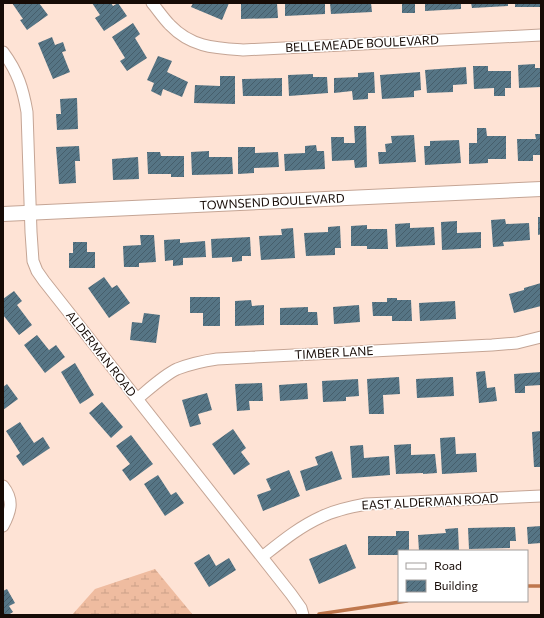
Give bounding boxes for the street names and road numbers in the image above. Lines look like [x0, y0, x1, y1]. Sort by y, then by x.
street label: BELLEMEADE BOULEVARD [285, 32, 439, 54]
street label: TOWNSEND BOULEVARD [199, 190, 345, 212]
street label: ALDERMAN ROAD [64, 308, 140, 399]
street label: TIMBER LANE [294, 343, 374, 361]
street label: EAST ALDERMAN ROAD [361, 490, 499, 512]

